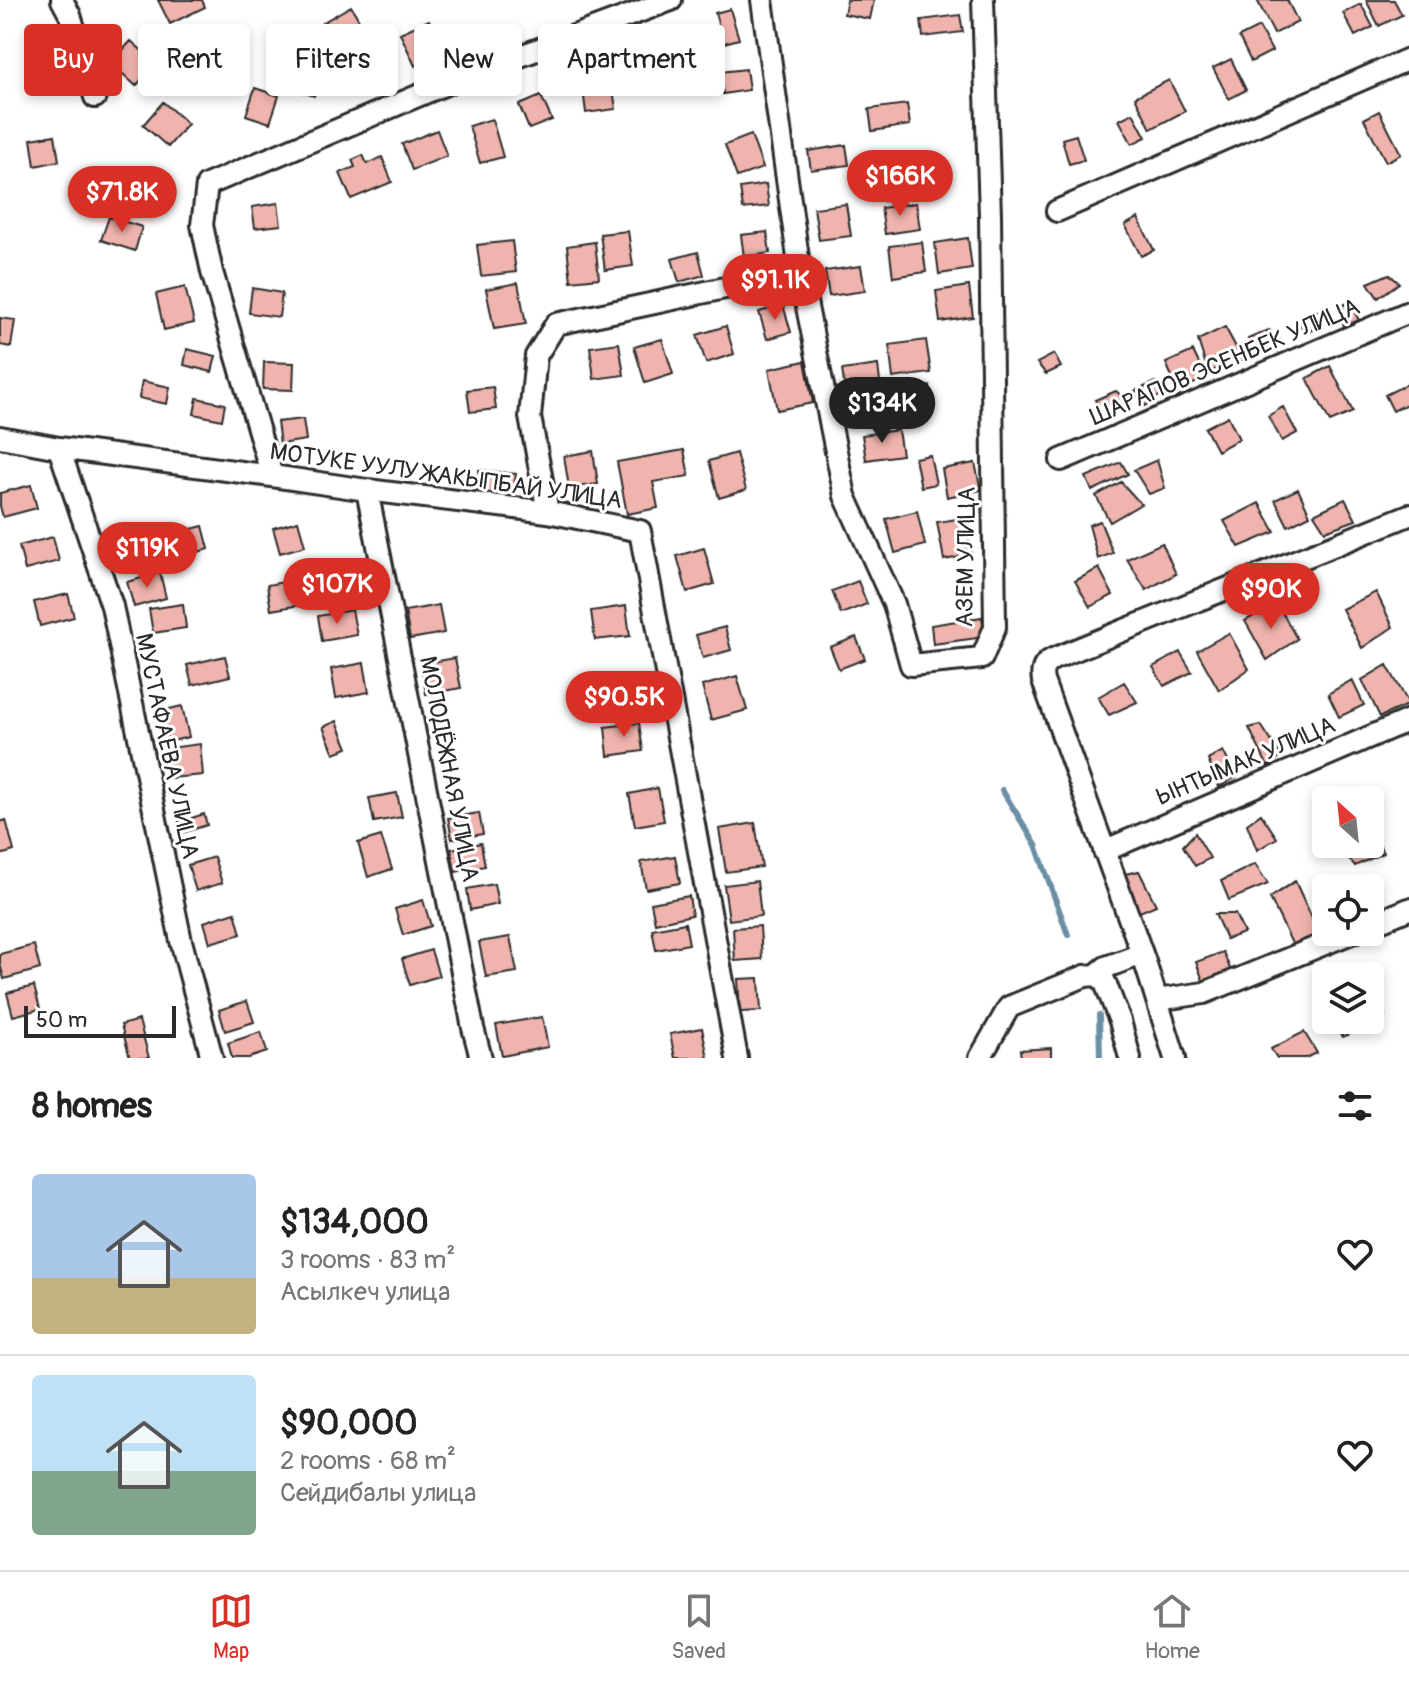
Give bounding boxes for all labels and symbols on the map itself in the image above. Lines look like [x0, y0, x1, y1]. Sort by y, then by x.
pin: $166K [844, 150, 956, 218]
pin: $71.8K [57, 166, 187, 234]
pin: $91.1K [710, 254, 840, 322]
street label: ШАРАПОВ ЭСЕНБЕК УЛИЦА [1086, 292, 1364, 432]
pin: $134K [826, 377, 938, 445]
street label: МОТУКЕ УУЛУ ЖАКЫПБАЙ УЛИЦА [268, 437, 624, 515]
street label: АЗЕМ УЛИЦА [950, 486, 982, 628]
pin: $119K [91, 522, 203, 590]
pin: $107K [281, 558, 393, 626]
pin: $90K [1224, 563, 1318, 631]
street label: МУСТАФАЕВА УЛИЦА [129, 631, 205, 861]
street label: МОЛОДЁЖНАЯ УЛИЦА [413, 654, 485, 884]
pin: $90.5K [559, 671, 689, 739]
street label: ЫНТЫМАК УЛИЦА [1153, 710, 1339, 812]
north arrow [1312, 786, 1384, 858]
scale bar [24, 1002, 176, 1038]

